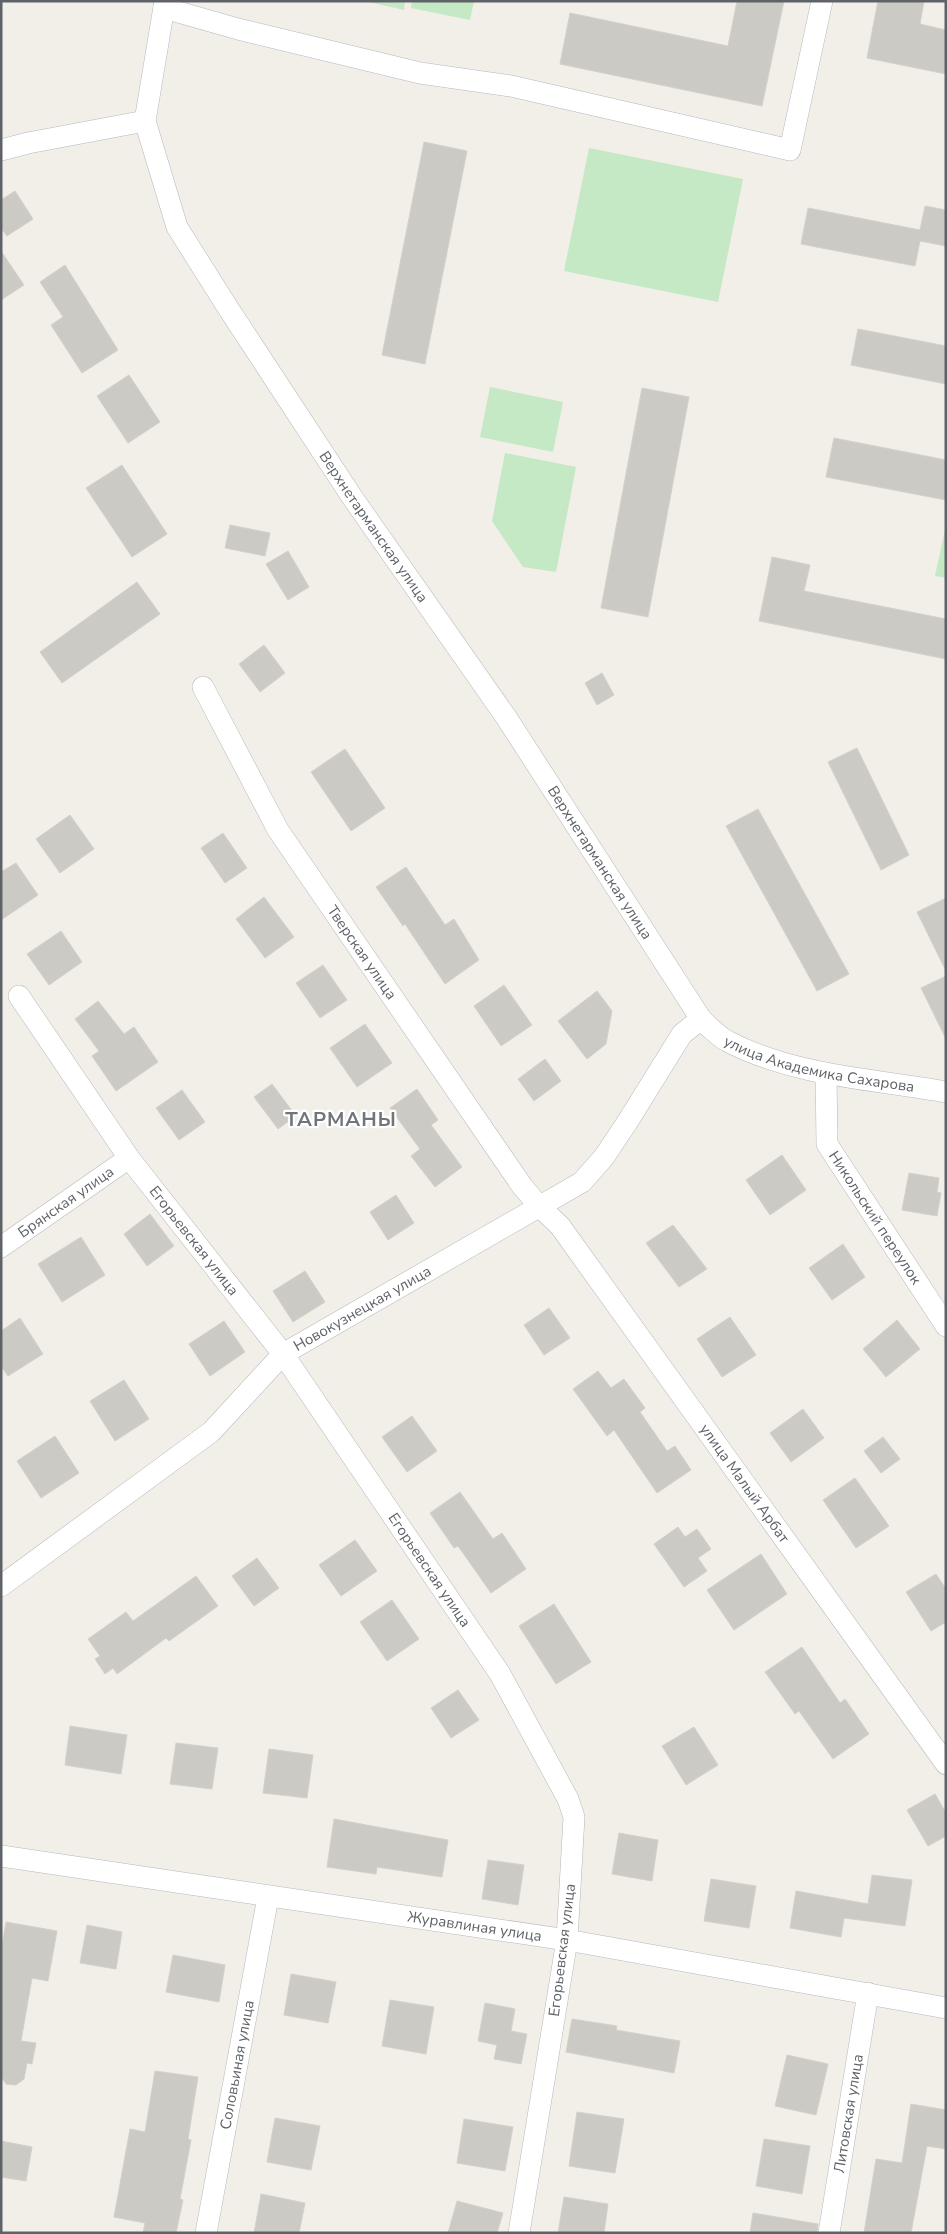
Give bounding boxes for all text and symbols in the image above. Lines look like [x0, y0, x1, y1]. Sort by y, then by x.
street label: Верхнетарманская улица [315, 447, 433, 606]
street label: Верхнетарманская улица [543, 782, 657, 943]
street label: Тверская улица [323, 901, 401, 1004]
street label: улица Академика Сахарова [720, 1031, 916, 1097]
district label: ТАРМАНЫ [285, 1106, 397, 1133]
street label: Никольский переулок [824, 1147, 926, 1288]
street label: Брянская улица [14, 1162, 118, 1242]
street label: Егорьевская улица [145, 1182, 243, 1300]
street label: Новокузнецкая улица [290, 1261, 435, 1356]
street label: улица Малый Арбат [695, 1420, 794, 1547]
street label: Егорьевская улица [384, 1509, 475, 1631]
street label: Егорьевская улица [544, 1882, 580, 2018]
street label: Журавлиная улица [406, 1906, 543, 1946]
street label: Соловьиная улица [215, 1999, 259, 2131]
street label: Литовская улица [829, 2053, 868, 2174]

